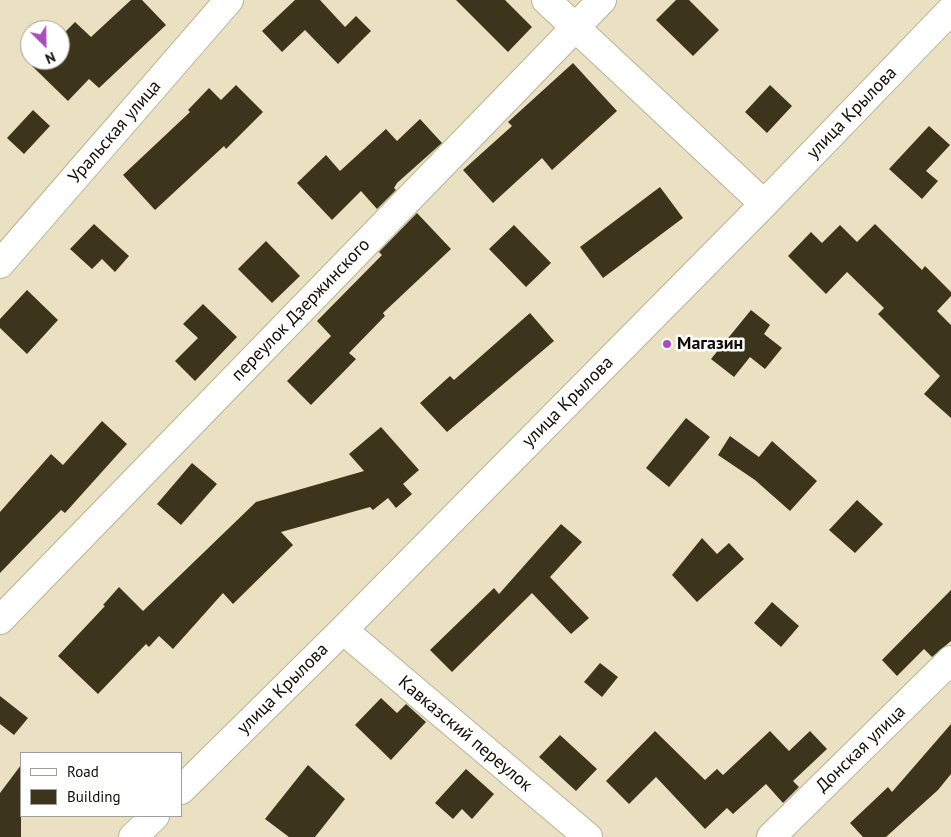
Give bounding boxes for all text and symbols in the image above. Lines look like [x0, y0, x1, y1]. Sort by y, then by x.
north arrow [20, 20, 70, 70]
text: N [43, 48, 58, 68]
street label: улица Крылова [803, 62, 901, 164]
street label: Уральская улица [64, 76, 166, 188]
street label: переулок Дзержинского [227, 234, 375, 386]
place label: Магазин [677, 333, 743, 355]
marker: Магазин [661, 338, 673, 350]
street label: улица Крылова [518, 352, 618, 452]
street label: улица Крылова [233, 639, 333, 739]
street label: Кавказский переулок [394, 672, 536, 796]
street label: Донская улица [812, 701, 910, 797]
legend [20, 752, 182, 817]
text: Road [67, 762, 99, 781]
text: Building [67, 787, 121, 806]

